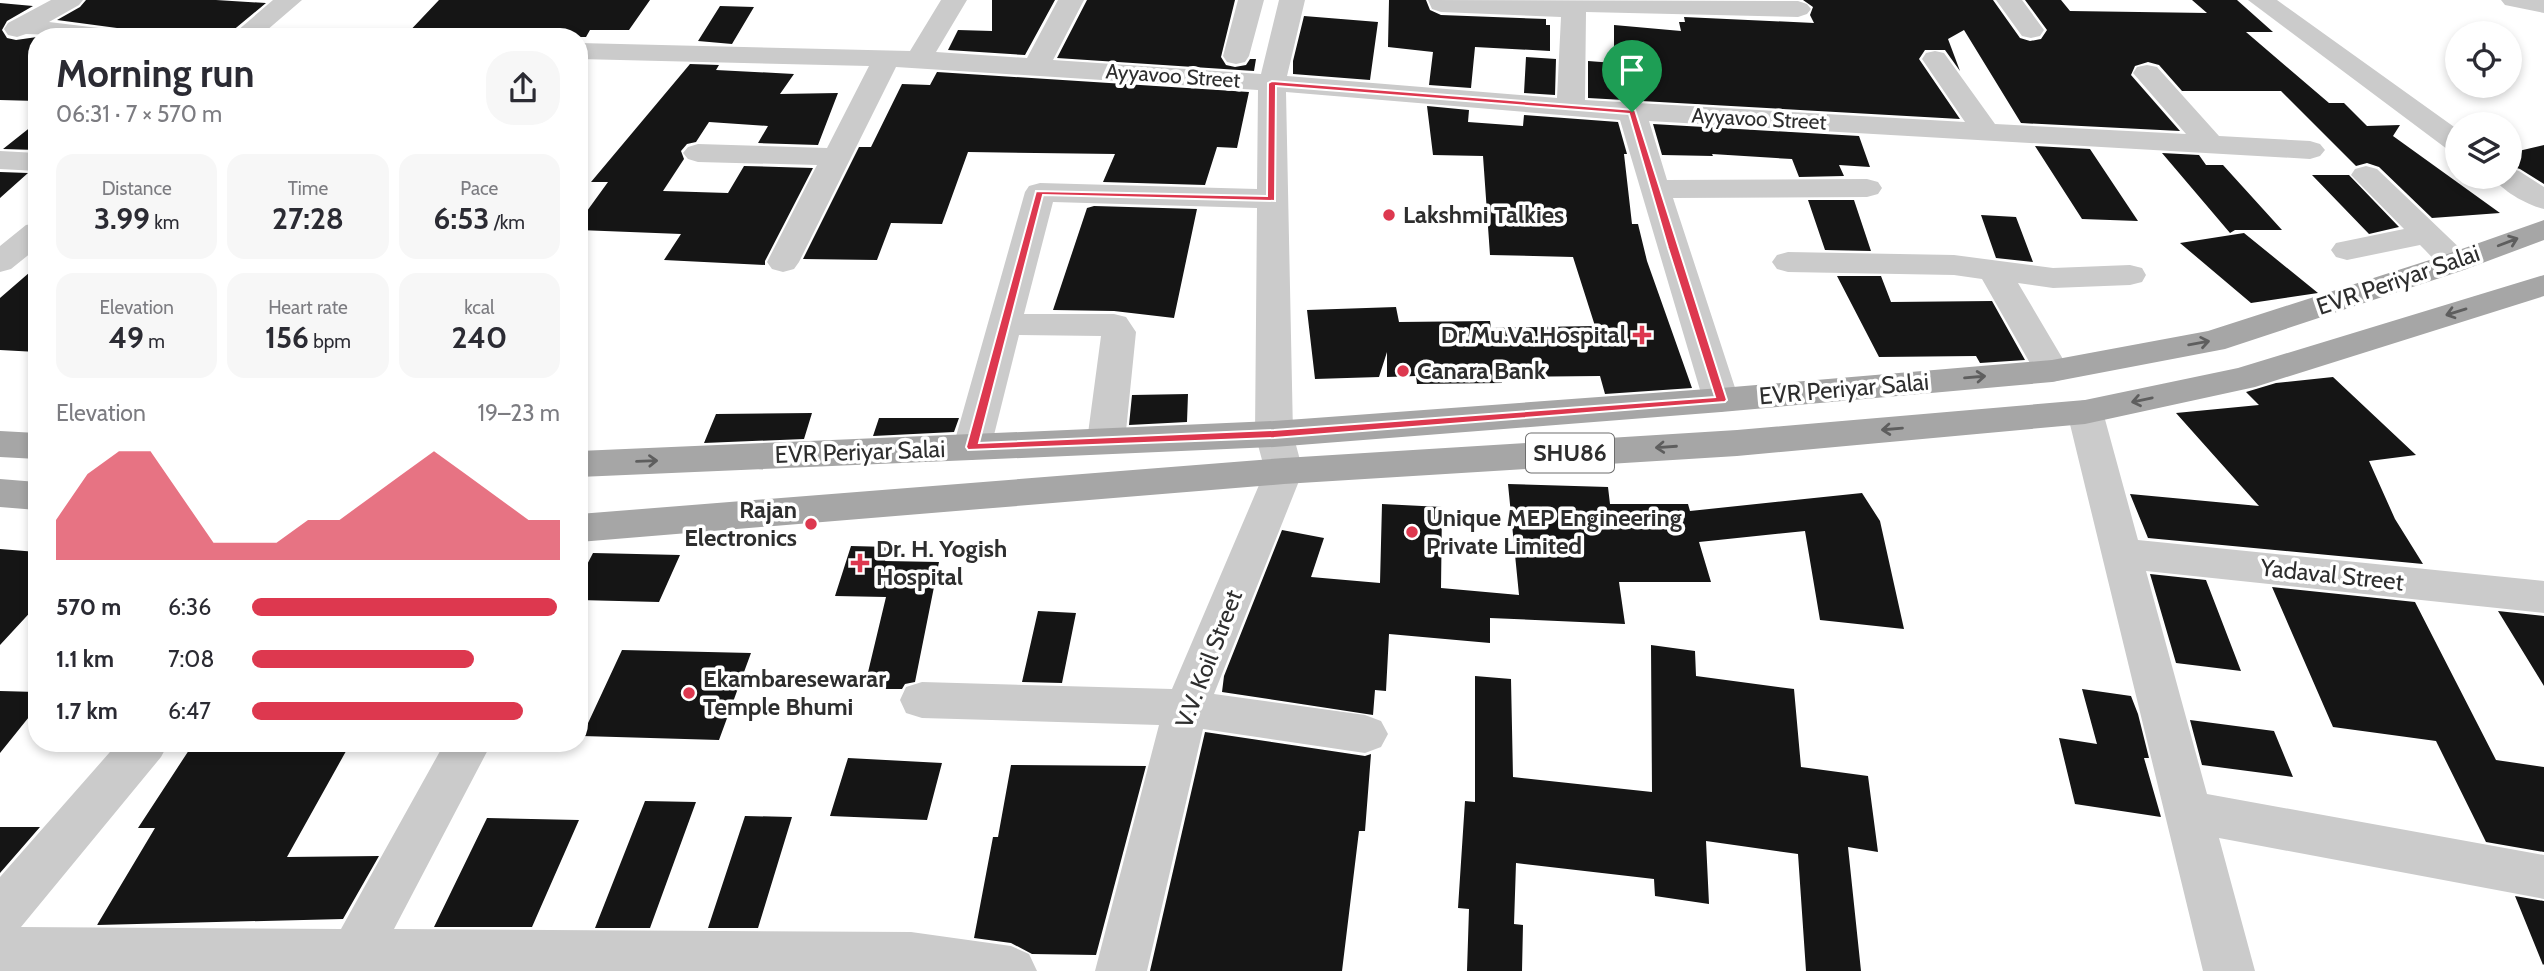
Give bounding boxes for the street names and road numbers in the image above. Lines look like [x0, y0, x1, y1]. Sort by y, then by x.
street label: Ayyavoo Street [1105, 58, 1241, 93]
street label: Ayyavoo Street [1691, 102, 1827, 135]
street label: EVR Periyar Salai [2313, 238, 2483, 321]
street label: EVR Periyar Salai [1758, 367, 1930, 410]
road number: SHU86 [1526, 433, 1614, 472]
street label: EVR Periyar Salai [774, 434, 946, 469]
street label: Yadaval Street [2258, 552, 2405, 596]
street label: V.V. Koil Street [1169, 586, 1248, 732]

